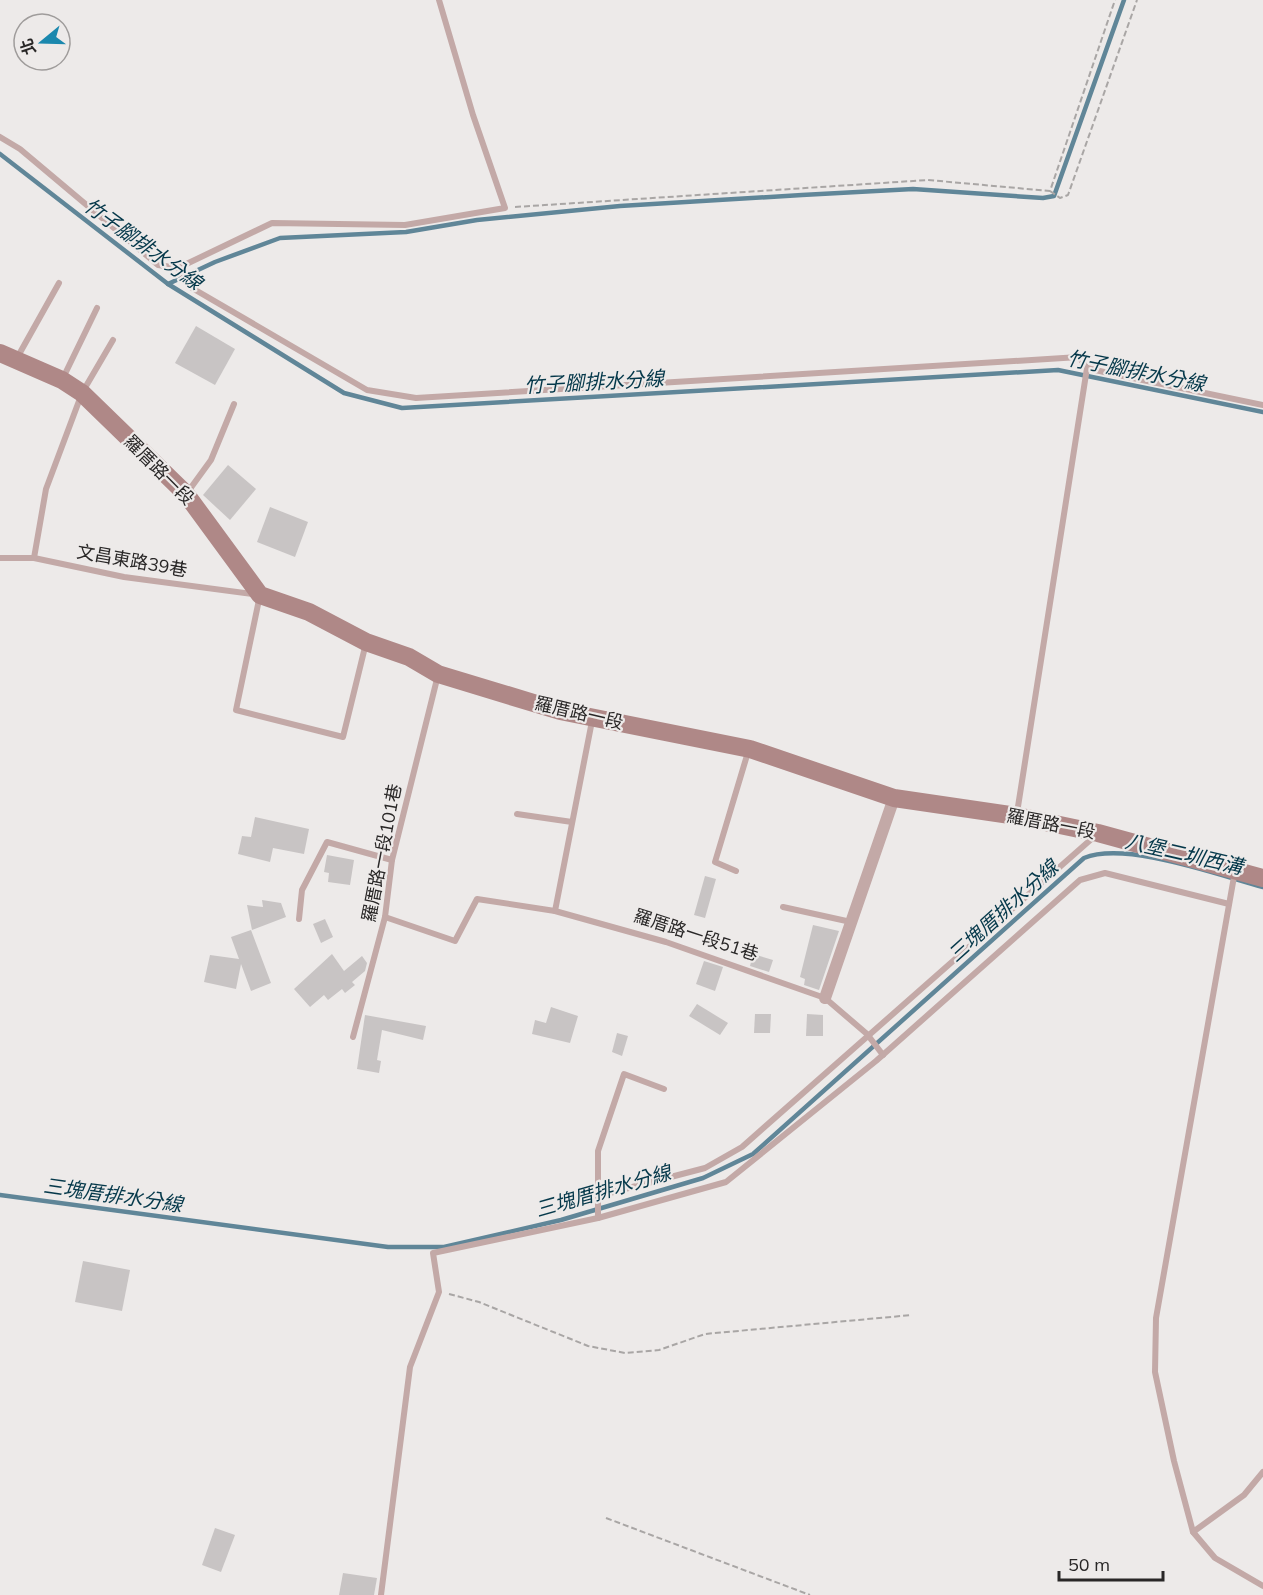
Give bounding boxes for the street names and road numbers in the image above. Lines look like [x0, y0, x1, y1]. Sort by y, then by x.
street label: 羅厝路一段 [119, 430, 199, 510]
street label: 文昌東路39巷 [75, 539, 189, 582]
street label: 羅厝路一段 [533, 691, 626, 734]
street label: 羅厝路一段101巷 [357, 782, 406, 924]
street label: 羅厝路一段 [1005, 804, 1097, 843]
street label: 羅厝路一段51巷 [631, 904, 761, 965]

